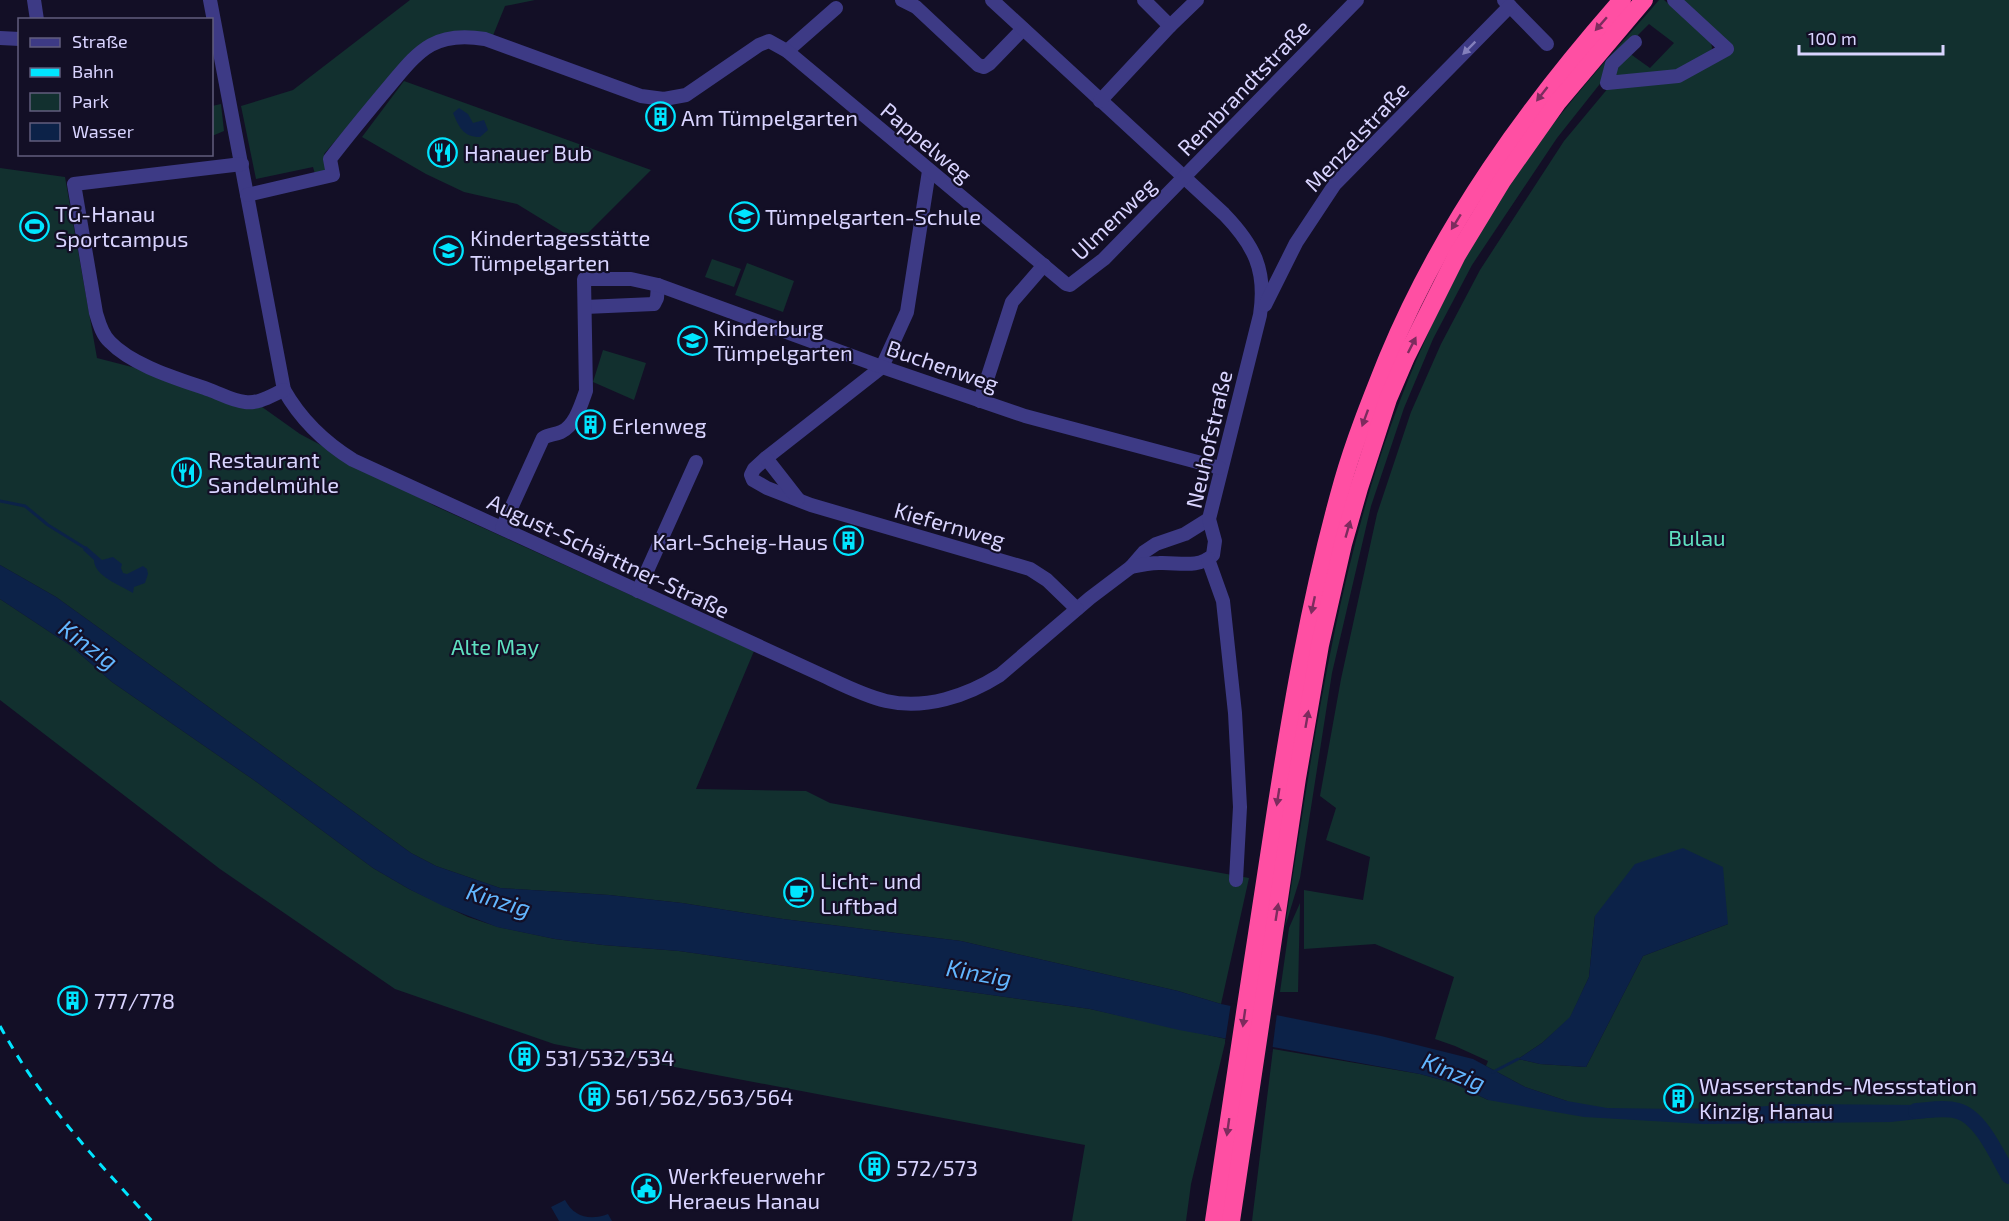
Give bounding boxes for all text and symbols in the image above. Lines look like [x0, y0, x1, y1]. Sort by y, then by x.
street label: Rembrandtstraße [1172, 14, 1314, 160]
one-way arrow [1595, 16, 1608, 31]
legend [18, 18, 213, 156]
scale bar [1799, 18, 1943, 56]
text: 100 m [1808, 27, 1857, 49]
text: Straße [72, 30, 128, 52]
one-way arrow [1462, 41, 1476, 56]
text: Bahn [72, 60, 114, 82]
street label: Menzelstraße [1299, 76, 1413, 196]
one-way arrow [1537, 87, 1549, 102]
text: Park [72, 90, 109, 112]
street label: Pappelweg [876, 96, 978, 188]
building icon: Am Tümpelgarten [644, 101, 676, 133]
place label: Am Tümpelgarten [681, 104, 858, 130]
text: Wasser [72, 120, 134, 142]
restaurant icon: Hanauer Bub [427, 136, 459, 168]
place label: Hanauer Bub [464, 139, 592, 165]
street label: Ulmenweg [1065, 171, 1161, 265]
place label: TG-Hanau Sportcampus [55, 200, 188, 251]
school or university icon: Tümpelgarten-Schule [728, 200, 760, 232]
place label: Tümpelgarten-Schule [765, 203, 981, 229]
sports icon: TG-Hanau Sportcampus [18, 210, 50, 242]
one-way arrow [1451, 214, 1462, 230]
place label: Kindertagesstätte Tümpelgarten [470, 224, 650, 275]
school or university icon: Kindertagesstätte Tümpelgarten [433, 234, 465, 266]
place label: Kinderburg Tümpelgarten [713, 314, 853, 365]
school or university icon: Kinderburg Tümpelgarten [676, 324, 708, 356]
street label: Buchenweg [884, 334, 1002, 396]
one-way arrow [1407, 336, 1416, 353]
street label: Neuhofstraße [1180, 368, 1236, 510]
building icon: Erlenweg [575, 409, 607, 441]
one-way arrow [1360, 409, 1370, 427]
place label: Erlenweg [612, 412, 706, 438]
place label: Restaurant Sandelmühle [208, 446, 339, 497]
restaurant icon: Restaurant Sandelmühle [171, 456, 203, 488]
street label: August-Schärttner-Straße [484, 487, 734, 623]
street label: Kiefernweg [892, 496, 1008, 552]
one-way arrow [1344, 520, 1353, 538]
park label: Bulau [1668, 524, 1726, 550]
building icon: Karl-Scheig-Haus [833, 525, 865, 557]
place label: Karl-Scheig-Haus [653, 528, 828, 554]
one-way arrow [1307, 596, 1317, 614]
water label: Kinzig [54, 613, 124, 675]
park label: Alte May [451, 633, 539, 659]
one-way arrow [1303, 710, 1312, 729]
one-way arrow [1273, 788, 1282, 807]
place label: Licht- und Luftbad [820, 867, 921, 918]
water label: Kinzig [463, 876, 535, 922]
cafe icon: Licht- und Luftbad [783, 877, 815, 909]
one-way arrow [1272, 902, 1281, 921]
water label: Kinzig [944, 952, 1014, 992]
building icon: 777/778 [57, 984, 89, 1016]
place label: 777/778 [94, 987, 175, 1013]
one-way arrow [1240, 1009, 1249, 1028]
building icon: 531/532/534 [508, 1041, 540, 1073]
place label: 531/532/534 [545, 1044, 674, 1070]
water label: Kinzig [1418, 1045, 1490, 1097]
place label: Wasserstands-Messstation Kinzig, Hanau [1699, 1072, 1977, 1123]
building icon: 561/562/563/564 [578, 1080, 610, 1112]
building icon: Wasserstands-Messstation Kinzig, Hanau [1662, 1082, 1694, 1114]
place label: 561/562/563/564 [615, 1083, 794, 1109]
one-way arrow [1224, 1117, 1233, 1136]
building icon: 572/573 [859, 1151, 891, 1183]
place label: 572/573 [896, 1154, 978, 1180]
place label: Werkfeuerwehr Heraeus Hanau [668, 1162, 825, 1213]
public building icon: Werkfeuerwehr Heraeus Hanau [631, 1172, 663, 1204]

